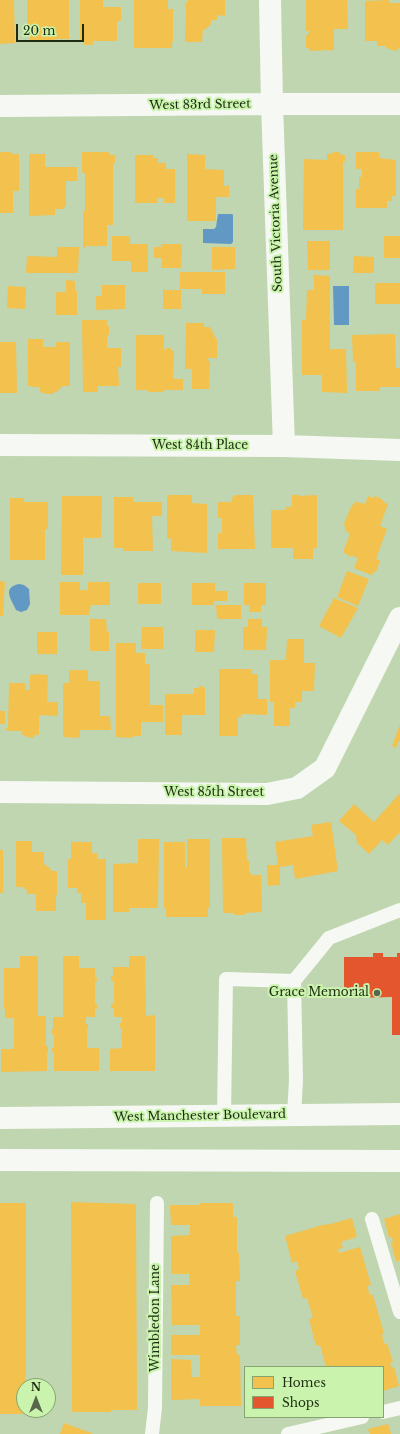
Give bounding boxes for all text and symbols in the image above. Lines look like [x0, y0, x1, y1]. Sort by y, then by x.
scale bar [18, 16, 86, 42]
text: 20 m [23, 23, 55, 38]
street label: West 83rd Street [149, 97, 251, 113]
street label: South Victoria Avenue [266, 154, 286, 292]
street label: West 84th Place [152, 439, 248, 453]
street label: West 85th Street [164, 786, 264, 800]
place label: Grace Memorial [269, 986, 369, 1000]
marker: Grace Memorial [372, 988, 382, 998]
street label: West Manchester Boulevard [114, 1107, 286, 1125]
street label: Wimbledon Lane [149, 1264, 163, 1372]
legend [244, 1366, 384, 1418]
text: Homes [282, 1375, 326, 1390]
north arrow [16, 1378, 56, 1418]
text: N [31, 1380, 41, 1394]
text: Shops [282, 1395, 319, 1410]

